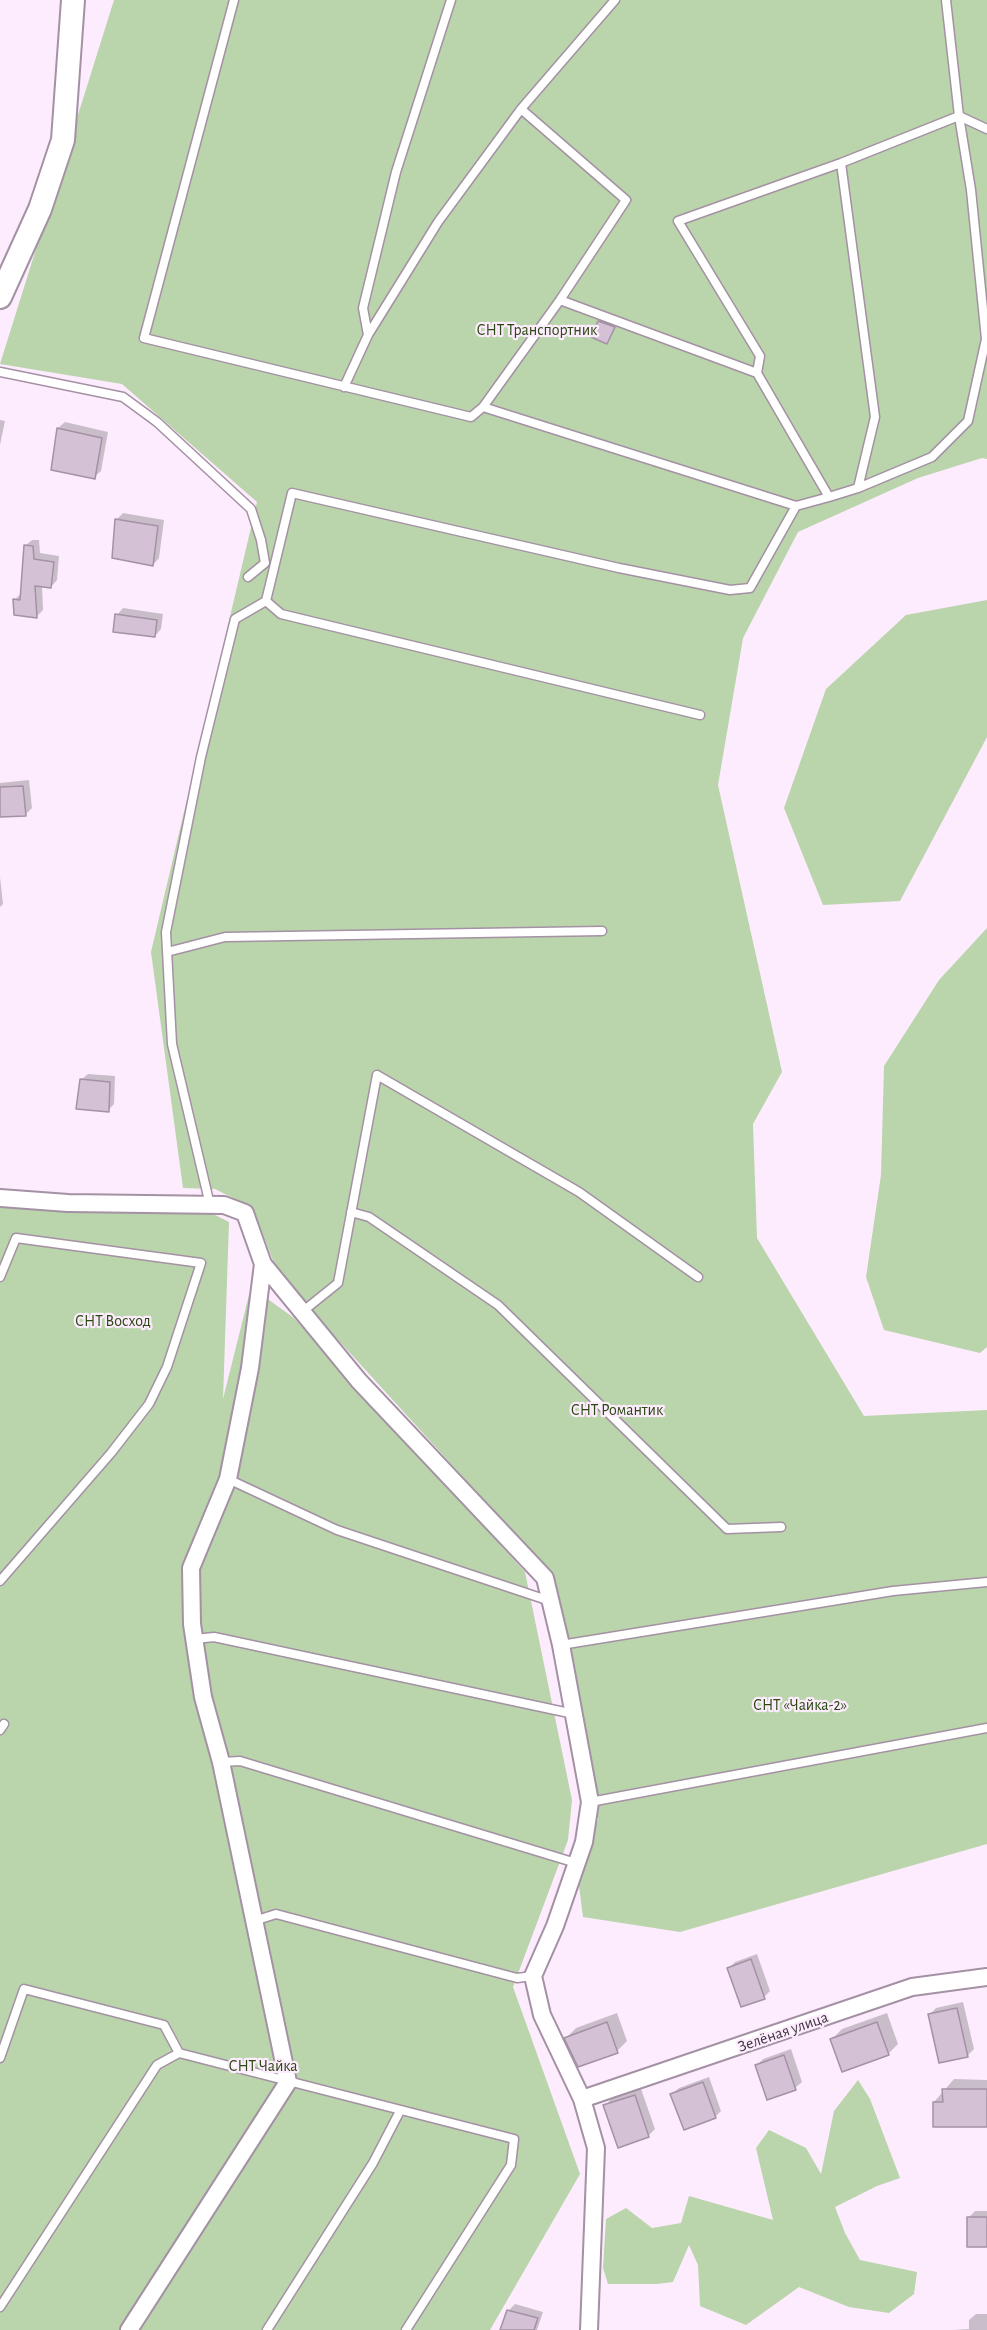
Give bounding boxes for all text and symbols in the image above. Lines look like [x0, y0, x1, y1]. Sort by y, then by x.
park label: СНТ Транспортник [477, 320, 597, 340]
park label: СНТ Восход [75, 1311, 151, 1331]
park label: СНТ Романтик [571, 1400, 663, 1420]
park label: СНТ «Чайка-2» [753, 1695, 847, 1715]
street label: Зелёная улица [735, 2008, 831, 2056]
park label: СНТ Чайка [228, 2056, 298, 2076]

